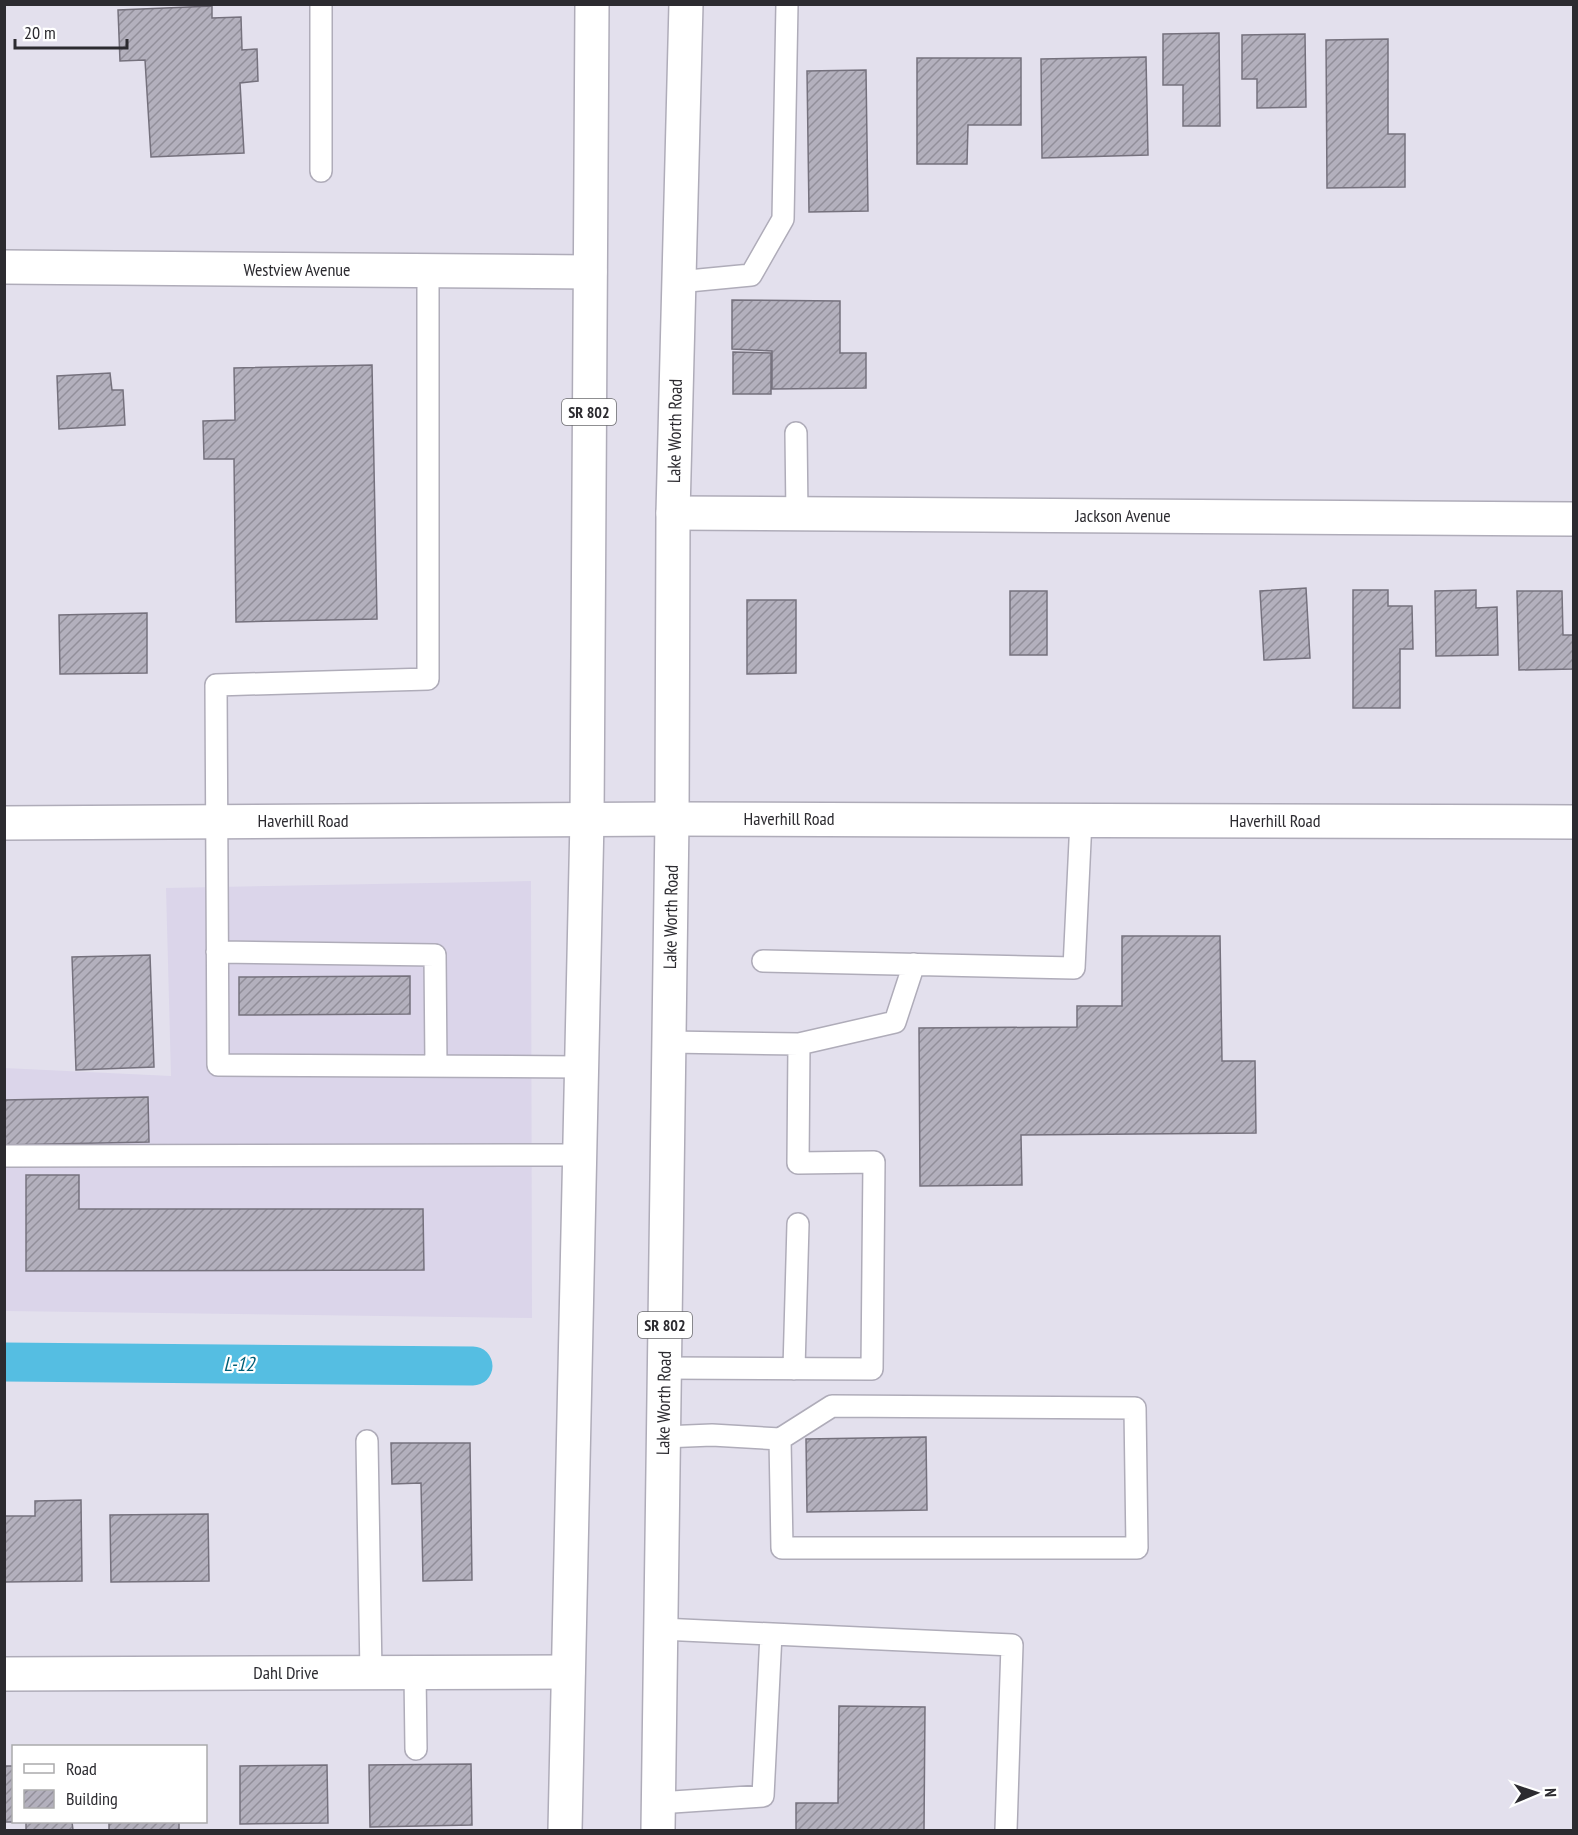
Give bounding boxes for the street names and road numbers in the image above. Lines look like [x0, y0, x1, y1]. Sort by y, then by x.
street label: Westview Avenue [243, 258, 351, 281]
street label: Lake Worth Road [662, 379, 687, 483]
road number: SR 802 [562, 399, 616, 425]
street label: Jackson Avenue [1074, 504, 1171, 527]
street label: Haverhill Road [744, 807, 834, 830]
street label: Haverhill Road [258, 809, 348, 832]
street label: Haverhill Road [1230, 809, 1320, 832]
street label: Lake Worth Road [658, 865, 683, 969]
road number: SR 802 [638, 1312, 692, 1338]
street label: Lake Worth Road [651, 1351, 676, 1455]
street label: Dahl Drive [253, 1661, 319, 1684]

